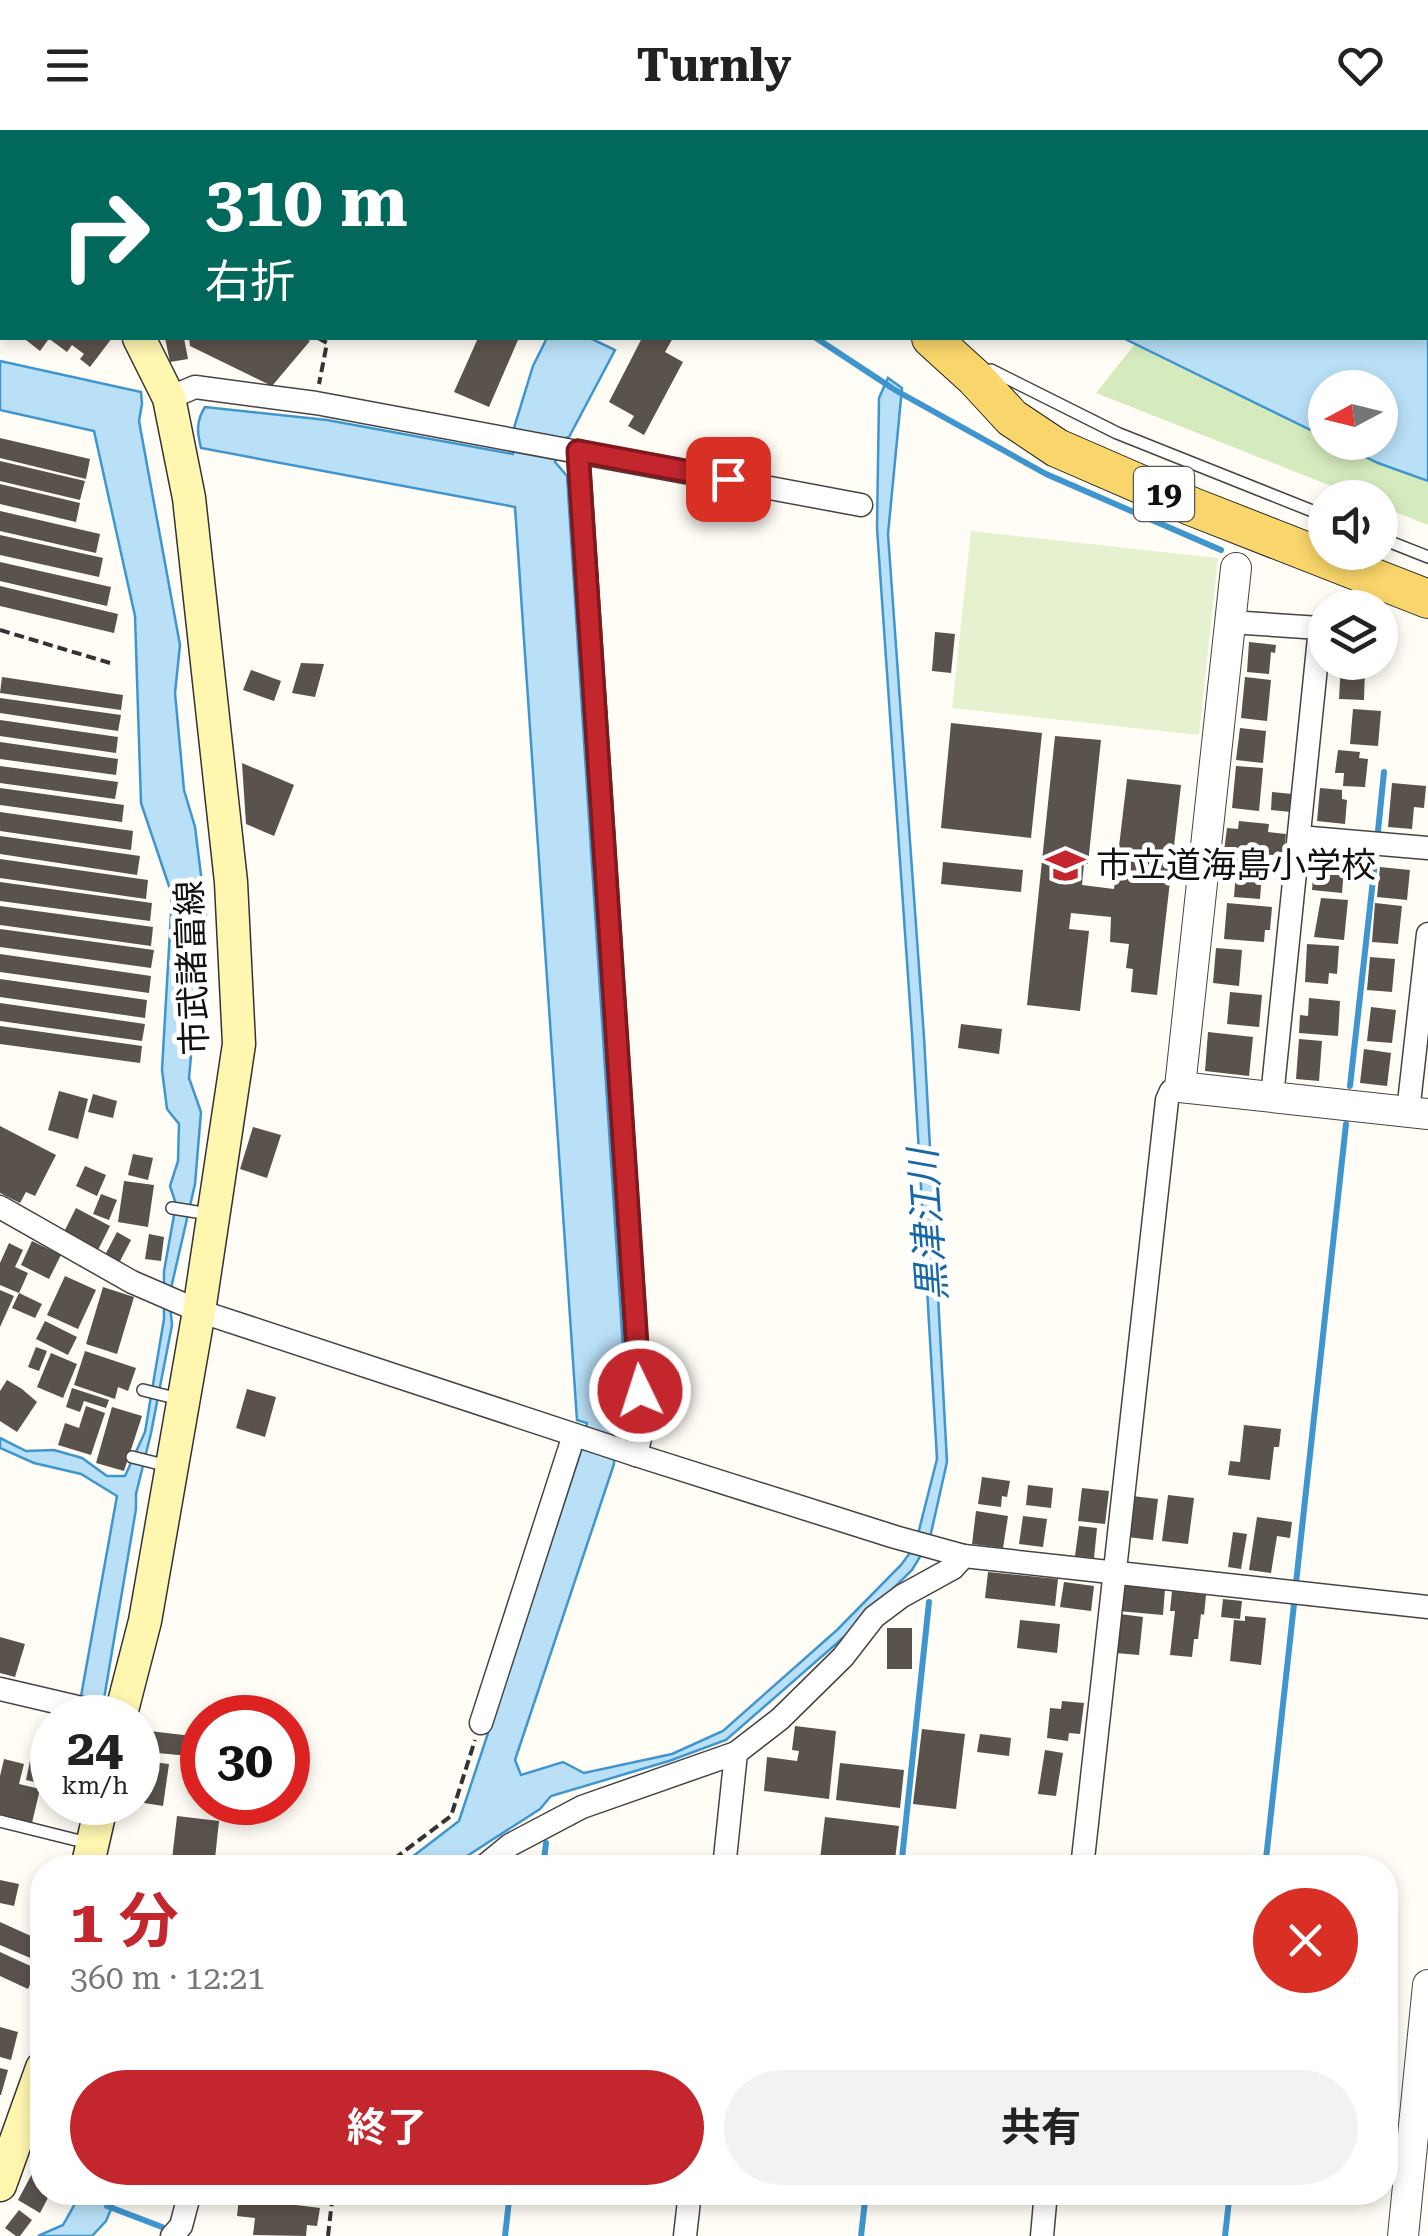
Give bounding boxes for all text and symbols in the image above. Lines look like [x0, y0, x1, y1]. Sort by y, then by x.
icon: menu [40, 38, 95, 93]
icon: heart [1333, 38, 1388, 93]
text: Turnly [637, 39, 791, 92]
text: 310 m [205, 161, 408, 243]
icon: right [40, 170, 170, 300]
text: 右折 [205, 255, 295, 308]
north arrow [1308, 370, 1398, 460]
map controls [1308, 370, 1398, 680]
pin [686, 437, 771, 522]
icon: arrive [701, 452, 756, 507]
road number: 19 [1134, 467, 1194, 521]
button: sound [1308, 480, 1398, 570]
button: layers [1308, 590, 1398, 680]
school or university icon: 市立道海島小学校 [1045, 844, 1087, 886]
place label: 市立道海島小学校 [1096, 845, 1376, 886]
street label: 市武諸富線 [169, 880, 216, 1056]
water label: 黒津江川 [900, 1144, 955, 1302]
position arrow [588, 1339, 692, 1443]
speed limit sign: 30 [180, 1695, 310, 1825]
text: 24 [67, 1719, 123, 1777]
text: km/h [62, 1771, 128, 1800]
text: 1 分 [70, 1886, 179, 1957]
button: close [1253, 1888, 1358, 1993]
text: 360 m · 12:21 [70, 1959, 265, 1997]
button: 終了 [70, 2070, 704, 2185]
button: 共有 [724, 2070, 1358, 2185]

